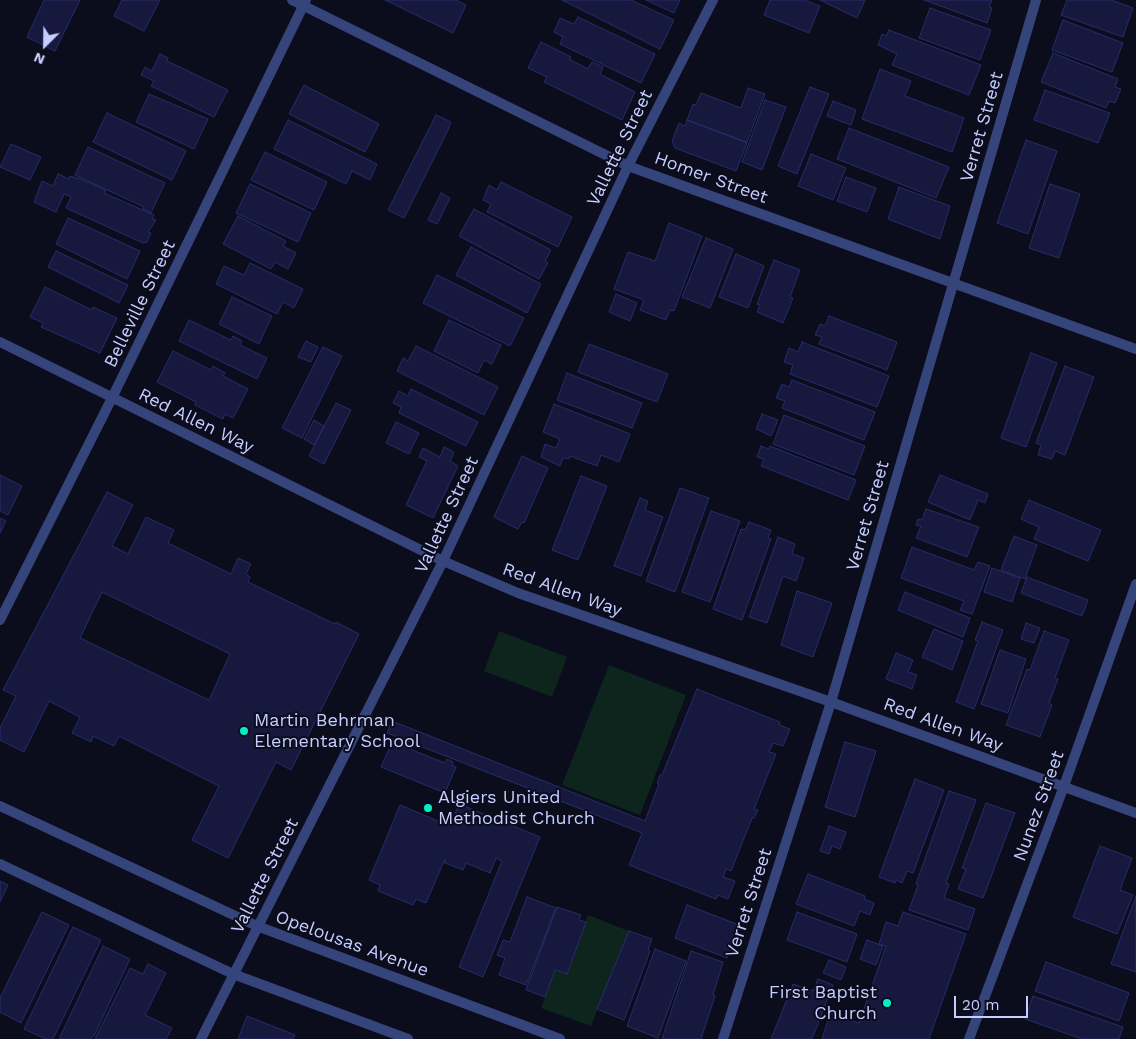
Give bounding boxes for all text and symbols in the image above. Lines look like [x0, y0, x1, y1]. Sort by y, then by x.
north arrow [20, 20, 70, 70]
text: N [31, 49, 47, 68]
street label: Verret Street [956, 69, 1008, 185]
street label: Vallette Street [583, 86, 657, 210]
street label: Homer Street [651, 147, 771, 209]
street label: Belleville Street [100, 237, 180, 371]
street label: Red Allen Way [135, 384, 257, 458]
street label: Vallette Street [410, 453, 484, 577]
street label: Verret Street [842, 458, 894, 574]
street label: Red Allen Way [499, 558, 625, 622]
street label: Red Allen Way [880, 693, 1006, 757]
place label: Martin Behrman Elementary School [254, 710, 420, 752]
marker: Martin Behrman Elementary School [238, 725, 250, 737]
street label: Nunez Street [1009, 748, 1069, 864]
place label: Algiers United Methodist Church [438, 787, 595, 830]
marker: Algiers United Methodist Church [422, 802, 434, 814]
street label: Vallette Street [227, 815, 303, 937]
street label: Verret Street [721, 846, 777, 960]
street label: Opelousas Avenue [272, 906, 432, 982]
place label: First Baptist Church [769, 982, 877, 1024]
scale bar [956, 986, 1030, 1018]
text: 20 m [962, 996, 1000, 1014]
marker: First Baptist Church [881, 997, 893, 1009]

